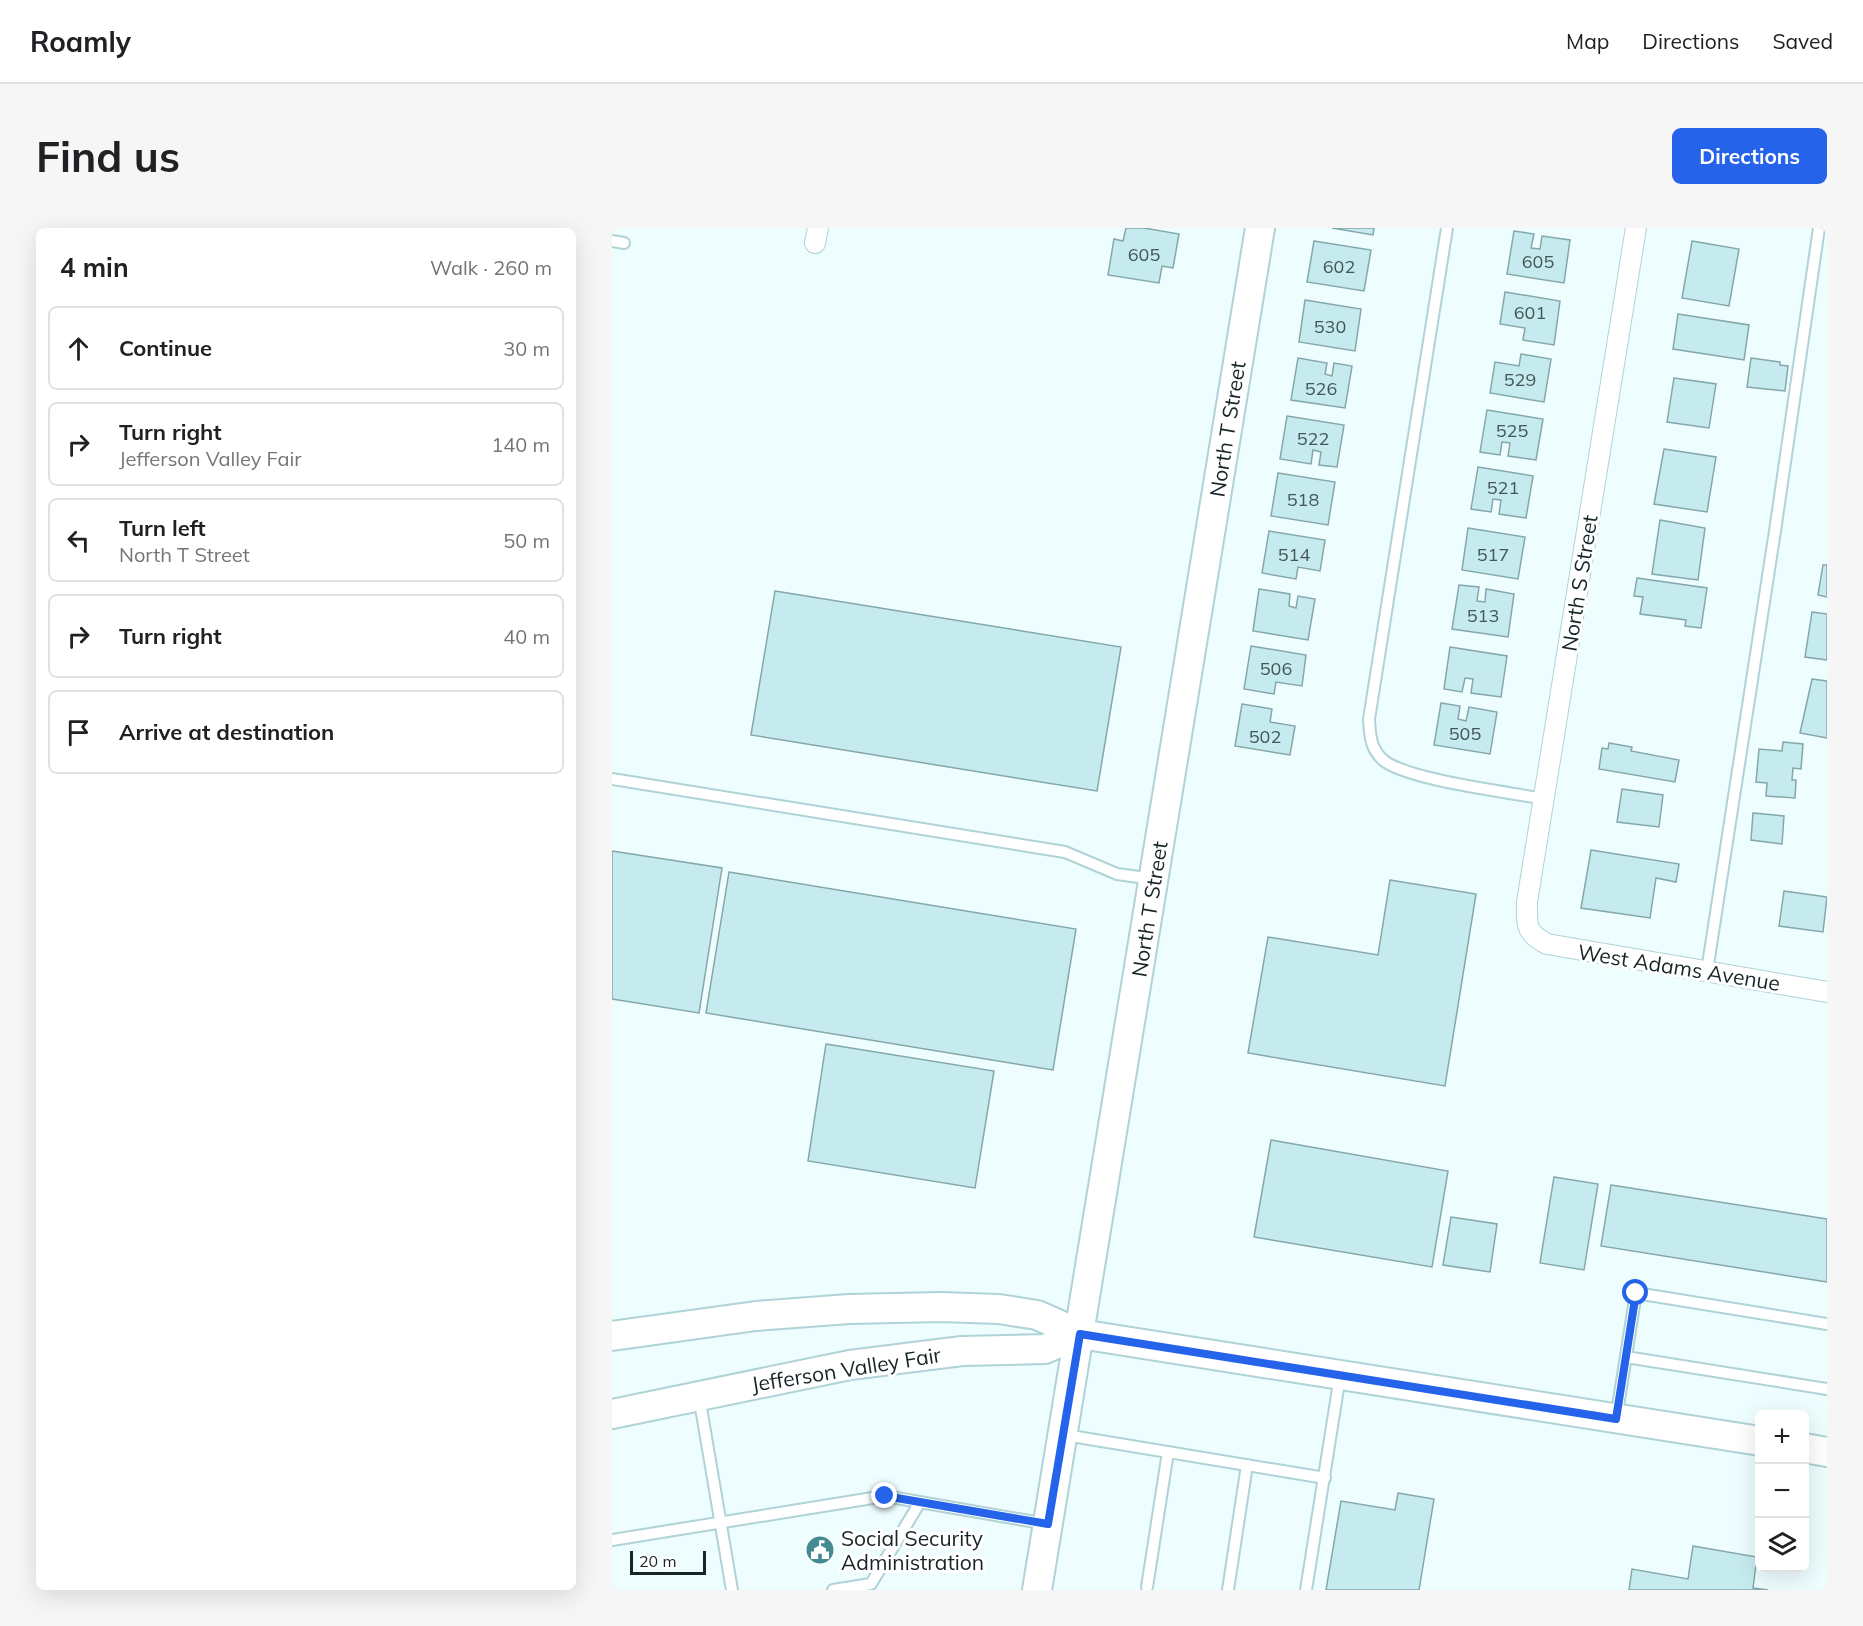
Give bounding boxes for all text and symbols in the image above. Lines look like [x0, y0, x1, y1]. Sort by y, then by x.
text: Roamly [30, 24, 131, 59]
text: Map [1566, 28, 1609, 54]
text: Directions [1642, 28, 1739, 54]
text: Saved [1772, 28, 1833, 54]
button: Directions [1672, 128, 1827, 184]
text: Find us [36, 130, 180, 183]
house number: 605 [1128, 243, 1160, 266]
house number: 605 [1522, 250, 1554, 273]
text: 4 min [60, 251, 129, 284]
text: Walk · 260 m [430, 255, 552, 280]
house number: 602 [1323, 255, 1355, 278]
house number: 601 [1514, 301, 1546, 324]
house number: 530 [1314, 315, 1346, 338]
icon: ahead [62, 332, 95, 365]
text: Continue [119, 334, 212, 362]
text: 30 m [503, 336, 550, 361]
street label: North T Street [1203, 359, 1251, 499]
house number: 529 [1504, 368, 1536, 391]
house number: 526 [1305, 377, 1337, 400]
text: Turn right [119, 418, 222, 446]
house number: 525 [1496, 419, 1528, 442]
house number: 522 [1297, 427, 1329, 450]
icon: right [62, 428, 95, 461]
text: 140 m [491, 432, 550, 457]
text: Jefferson Valley Fair [119, 446, 301, 471]
house number: 521 [1487, 476, 1519, 499]
house number: 518 [1287, 488, 1319, 511]
street label: North S Street [1555, 513, 1603, 653]
text: Turn left [119, 514, 206, 542]
icon: left [62, 524, 95, 557]
text: 50 m [503, 528, 550, 553]
text: North T Street [119, 542, 250, 567]
house number: 514 [1278, 543, 1310, 566]
house number: 517 [1477, 543, 1509, 566]
house number: 513 [1467, 604, 1499, 627]
icon: right [62, 620, 95, 653]
text: Turn right [119, 622, 222, 650]
text: 40 m [503, 624, 550, 649]
house number: 506 [1260, 657, 1292, 680]
icon: arrive [62, 716, 95, 749]
text: Arrive at destination [119, 718, 334, 746]
house number: 505 [1449, 722, 1481, 745]
house number: 502 [1249, 725, 1281, 748]
street label: North T Street [1125, 839, 1173, 979]
street label: West Adams Avenue [1576, 938, 1782, 996]
route start [1622, 1279, 1648, 1305]
street label: Jefferson Valley Fair [749, 1341, 943, 1397]
map controls [1755, 1410, 1809, 1572]
button: + [1755, 1410, 1809, 1464]
button: − [1755, 1464, 1809, 1518]
route end [871, 1482, 897, 1508]
button: layers [1755, 1518, 1809, 1572]
place label: Social Security Administration [841, 1525, 984, 1575]
public building icon: Social Security Administration [804, 1534, 836, 1566]
scale bar [630, 1548, 706, 1576]
text: 20 m [639, 1551, 676, 1571]

